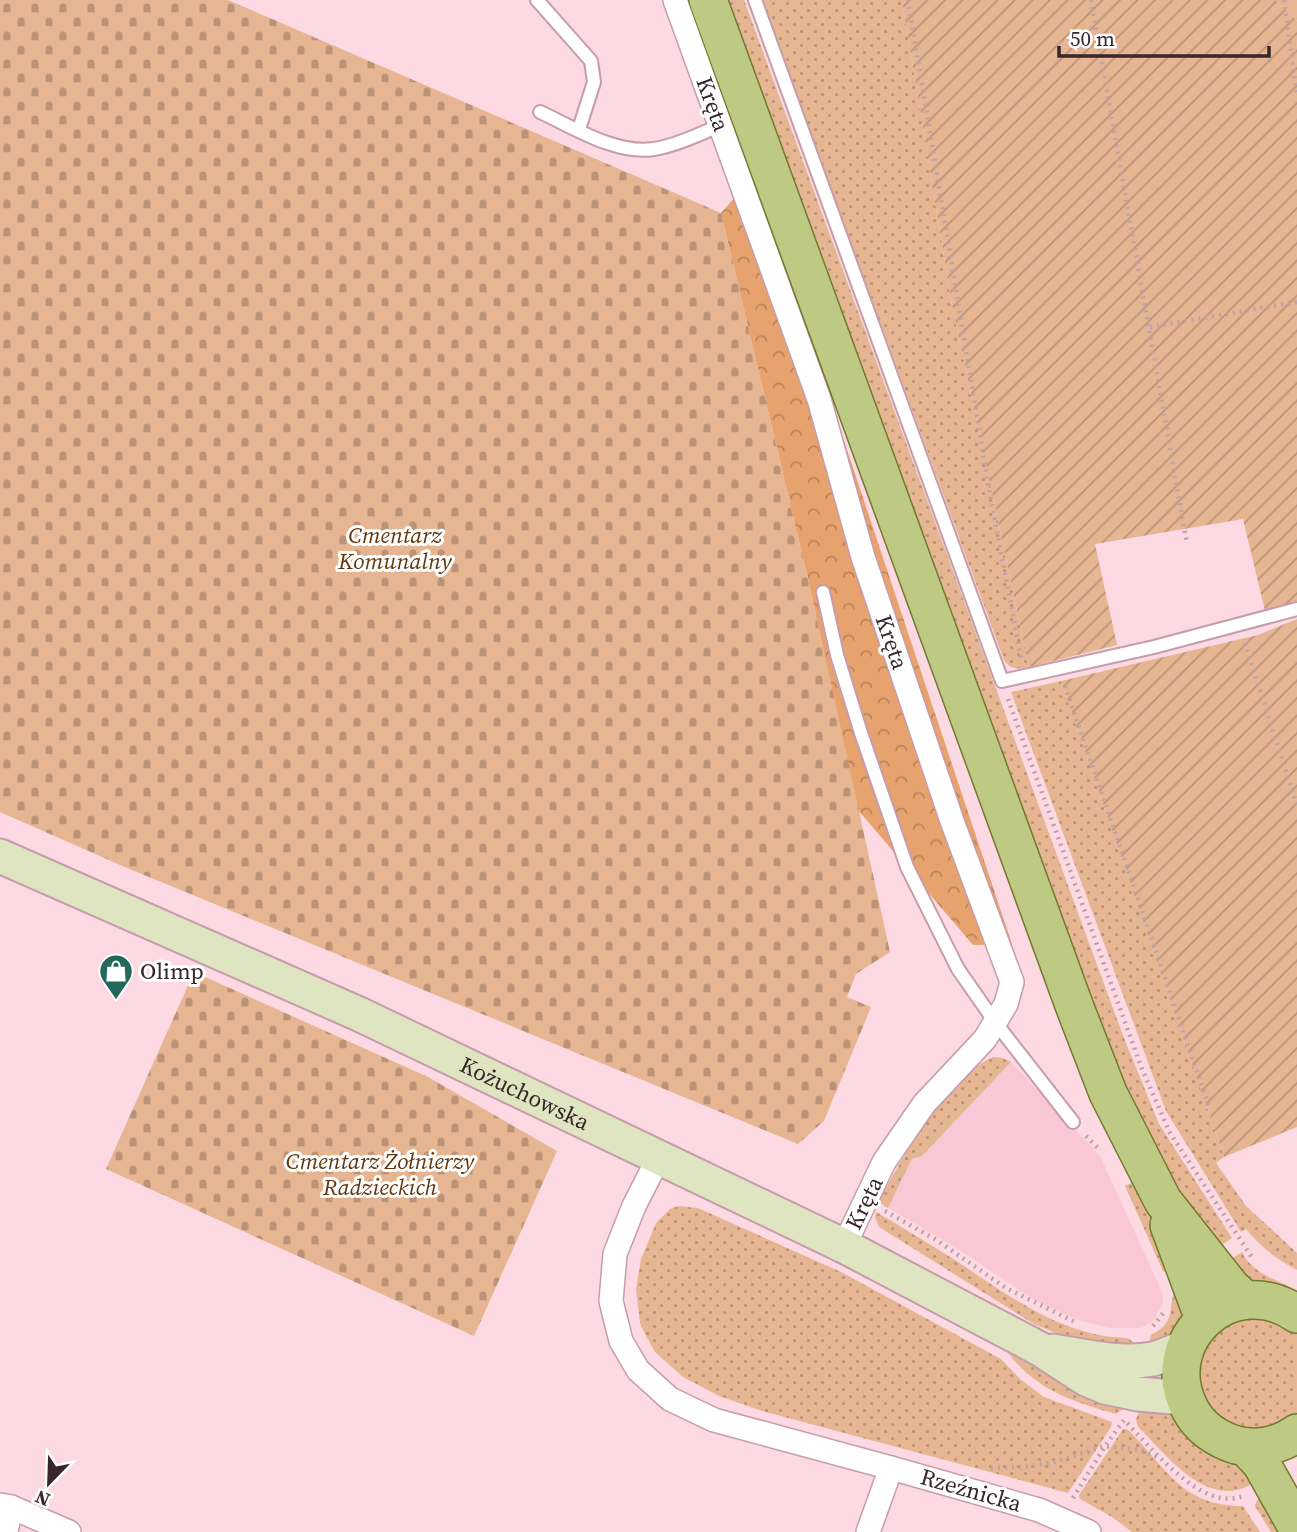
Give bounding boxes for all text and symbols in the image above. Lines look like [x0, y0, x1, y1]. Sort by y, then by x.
scale bar [1059, 14, 1269, 58]
text: 50 m [1070, 24, 1115, 53]
street label: Kręta [688, 72, 738, 136]
park label: Cmentarz Komunalny [337, 519, 453, 577]
street label: Kręta [868, 610, 916, 674]
shop icon: Olimp [97, 952, 135, 1001]
place label: Olimp [140, 955, 204, 987]
street label: Kożuchowska [455, 1049, 595, 1138]
park label: Cmentarz Żołnierzy Radzieckich [286, 1145, 475, 1203]
street label: Kręta [837, 1171, 891, 1235]
north arrow [14, 1448, 84, 1518]
street label: Rzeźnicka [917, 1460, 1026, 1520]
text: N [31, 1484, 54, 1513]

